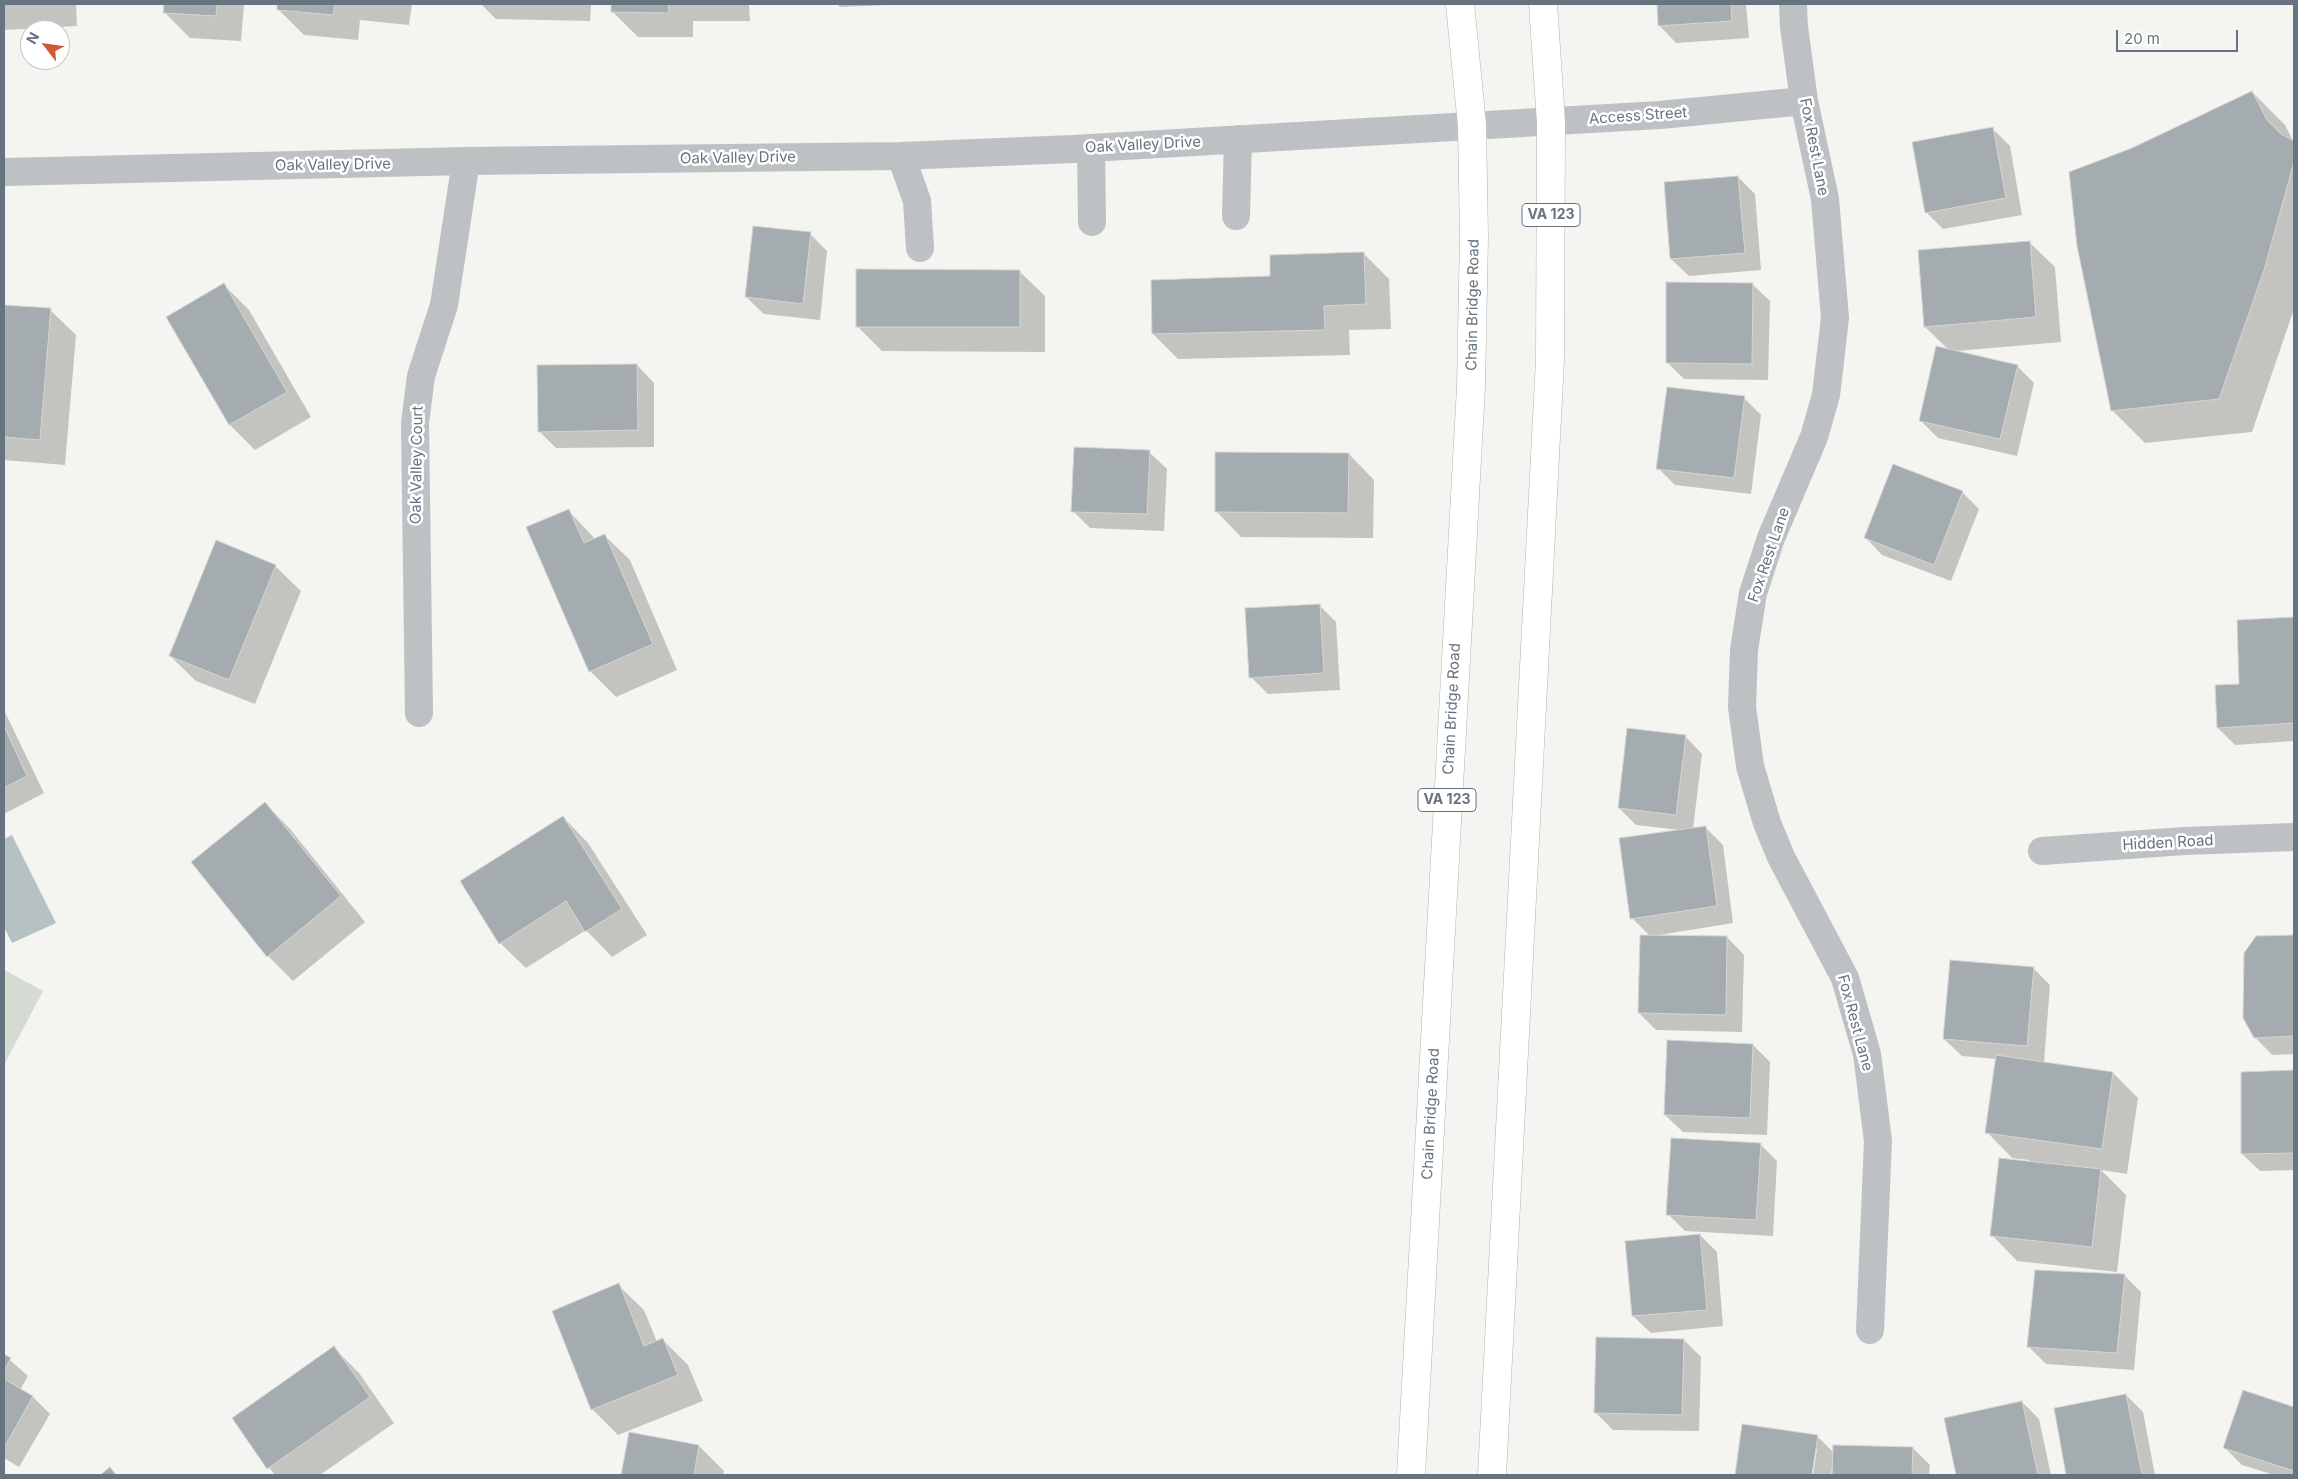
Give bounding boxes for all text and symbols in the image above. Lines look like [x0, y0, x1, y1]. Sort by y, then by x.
north arrow [20, 20, 70, 70]
scale bar [2118, 20, 2240, 52]
text: N [22, 29, 42, 47]
text: 20 m [2124, 29, 2160, 48]
street label: Fox Rest Lane [1796, 97, 1832, 197]
street label: Access Street [1588, 104, 1688, 128]
street label: Oak Valley Drive [1085, 133, 1201, 157]
street label: Oak Valley Drive [680, 148, 796, 168]
street label: Oak Valley Drive [275, 155, 391, 175]
road number: VA 123 [1522, 204, 1580, 226]
street label: Chain Bridge Road [1463, 239, 1483, 371]
street label: Oak Valley Court [407, 406, 427, 524]
street label: Fox Rest Lane [1744, 505, 1794, 605]
street label: Chain Bridge Road [1440, 643, 1464, 775]
road number: VA 123 [1418, 788, 1476, 812]
street label: Hidden Road [2122, 832, 2214, 854]
street label: Fox Rest Lane [1833, 973, 1877, 1073]
street label: Chain Bridge Road [1419, 1048, 1443, 1180]

